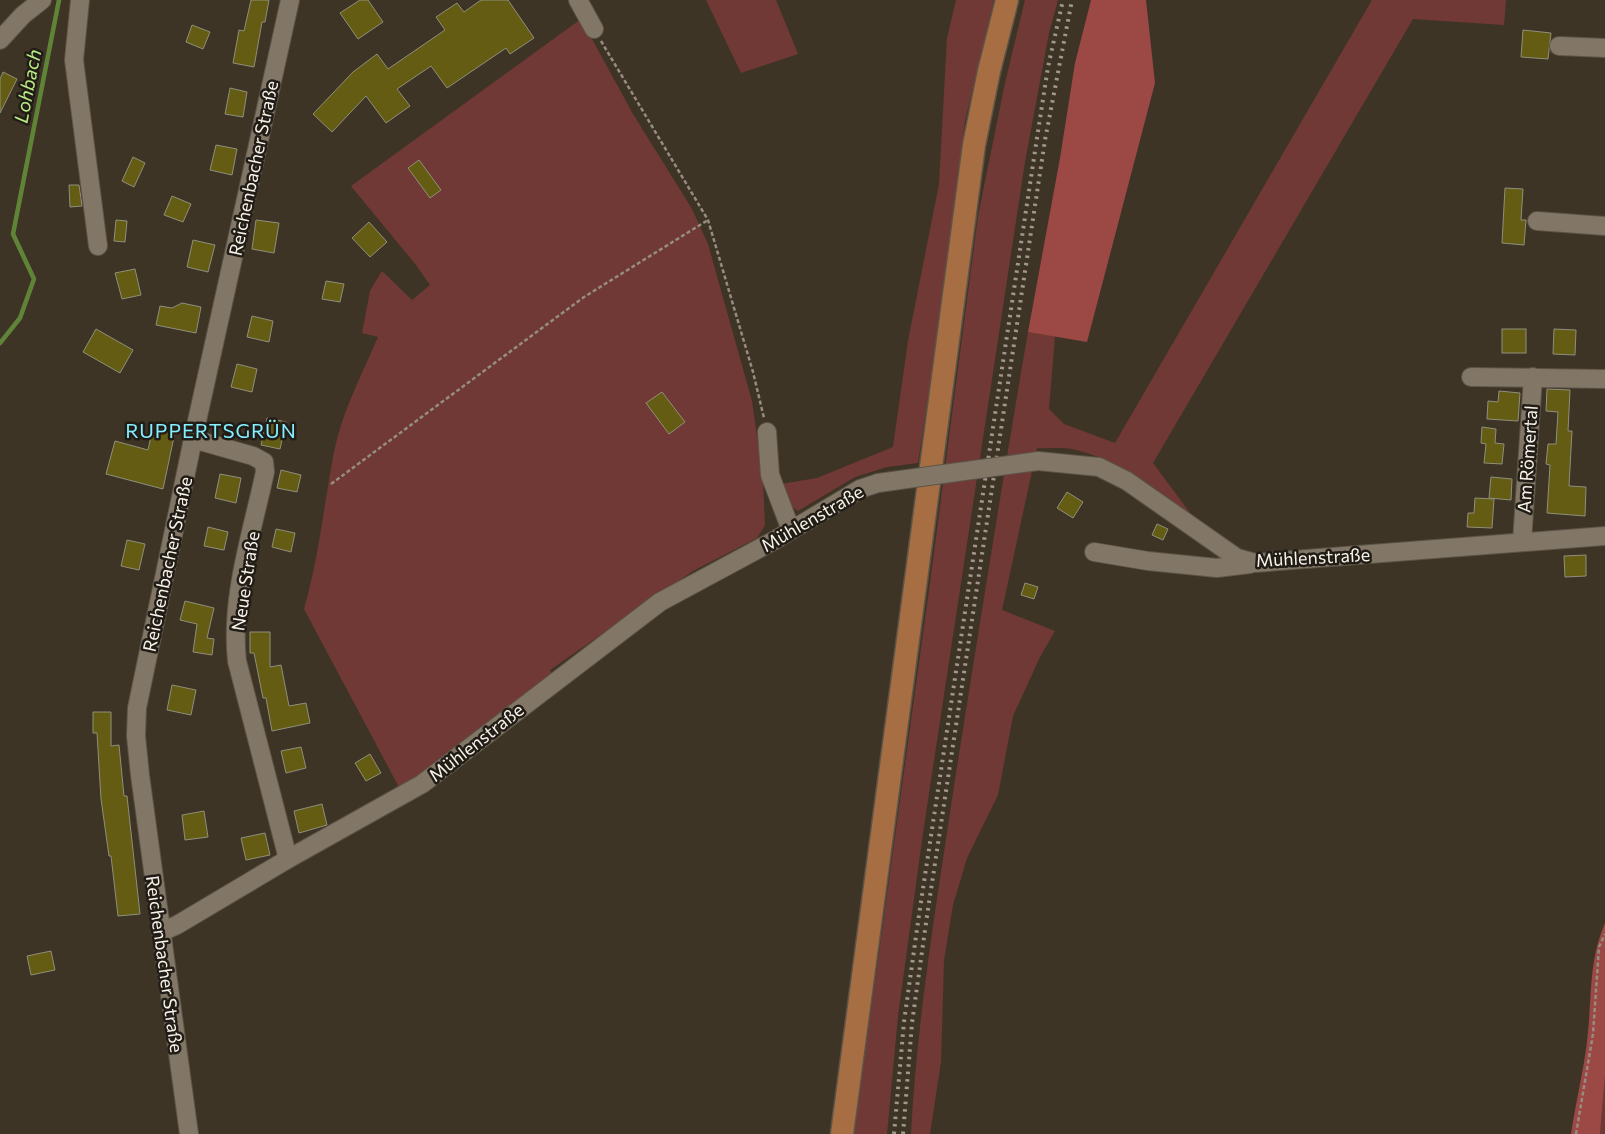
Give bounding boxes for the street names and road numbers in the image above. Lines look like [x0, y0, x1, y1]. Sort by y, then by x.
street label: Reichenbacher Straße [224, 78, 282, 258]
street label: Am Römertal [1512, 405, 1542, 513]
street label: Reichenbacher Straße [138, 474, 196, 654]
street label: Mühlenstraße [757, 480, 867, 556]
street label: Neue Straße [226, 530, 264, 632]
street label: Mühlenstraße [1255, 543, 1371, 571]
street label: Mühlenstraße [424, 698, 528, 786]
street label: Reichenbacher Straße [142, 874, 188, 1054]

